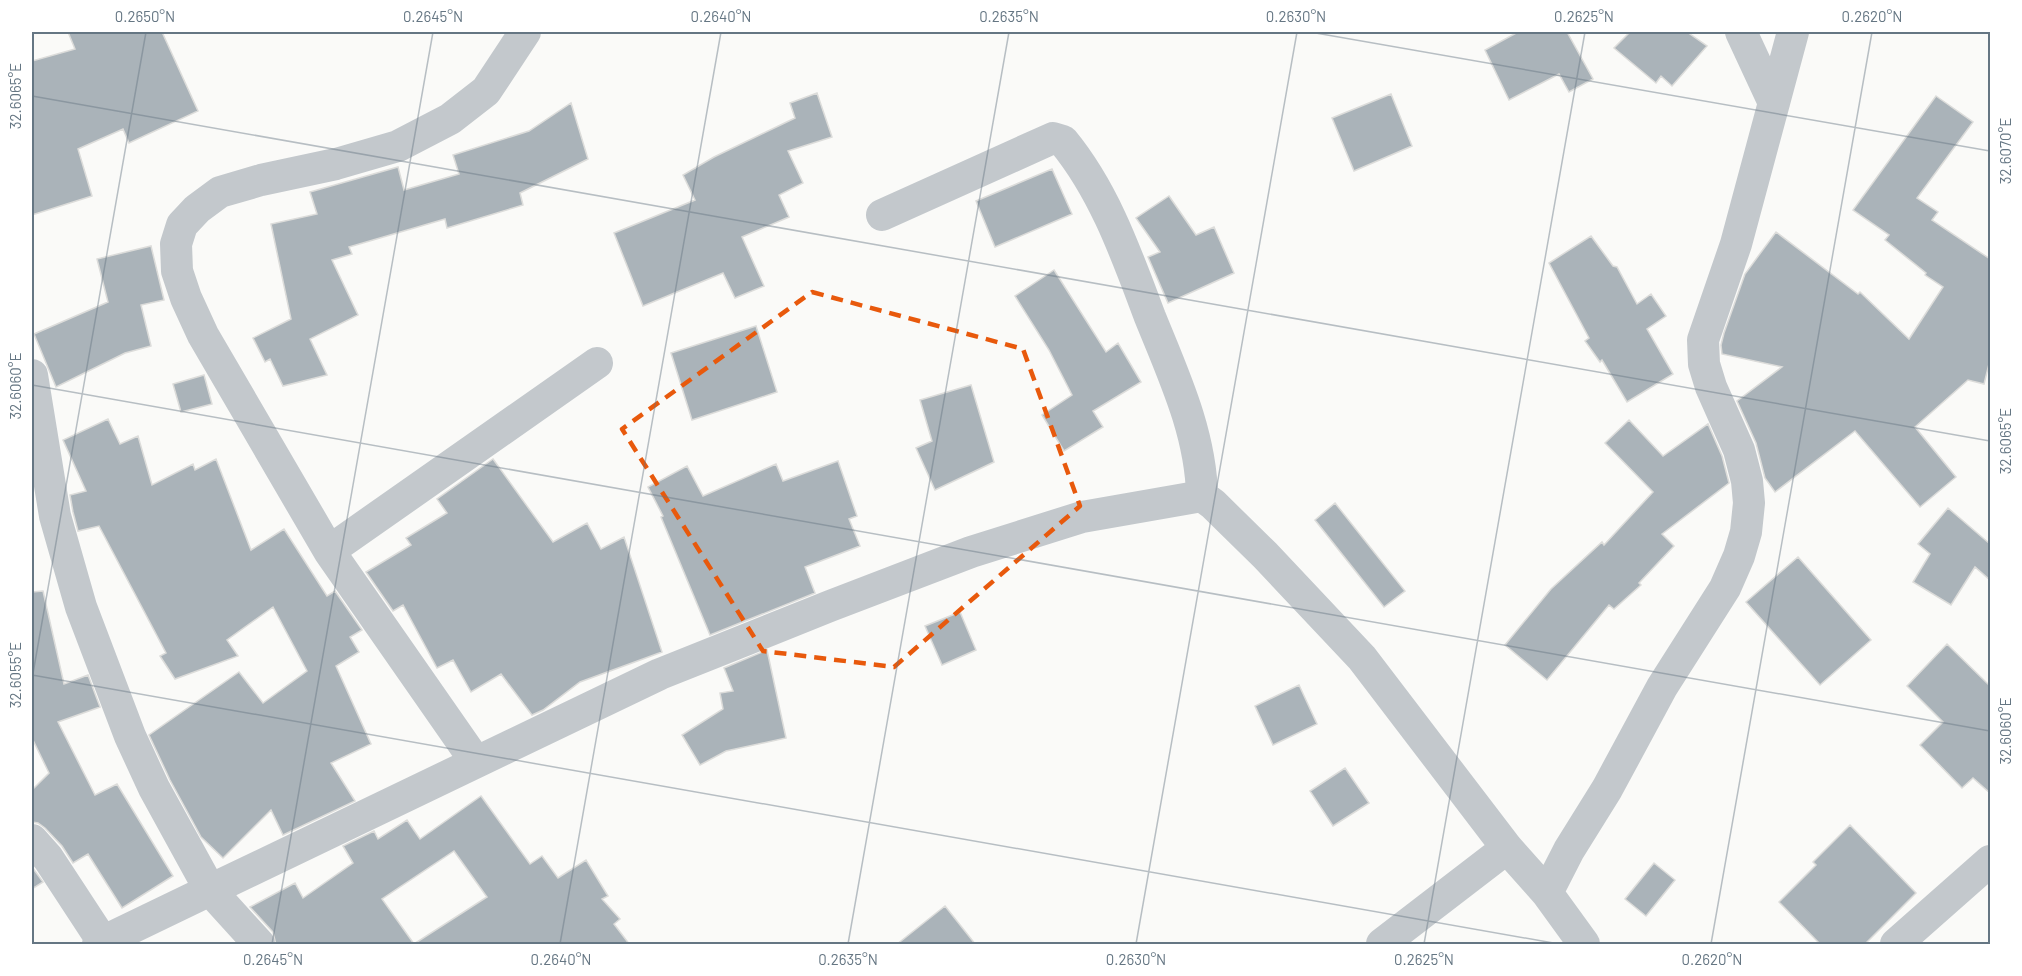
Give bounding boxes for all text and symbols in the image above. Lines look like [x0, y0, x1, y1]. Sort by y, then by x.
text: 0.2650°N [115, 7, 175, 25]
text: 0.2645°N [403, 7, 463, 25]
text: 0.2640°N [690, 7, 752, 25]
text: 0.2635°N [979, 7, 1039, 25]
text: 0.2630°N [1266, 7, 1326, 25]
text: 0.2625°N [1554, 7, 1614, 25]
text: 0.2620°N [1842, 7, 1902, 25]
text: 32.6065°E [6, 63, 24, 129]
text: 32.6070°E [1996, 118, 2014, 184]
text: 32.6060°E [6, 352, 24, 420]
text: 32.6065°E [1996, 408, 2014, 474]
text: 32.6055°E [6, 642, 24, 708]
text: 32.6060°E [1996, 697, 2014, 765]
text: 0.2645°N [243, 950, 303, 968]
text: 0.2640°N [530, 950, 592, 968]
text: 0.2635°N [818, 950, 878, 968]
text: 0.2630°N [1106, 950, 1166, 968]
text: 0.2625°N [1394, 950, 1454, 968]
text: 0.2620°N [1682, 950, 1742, 968]

